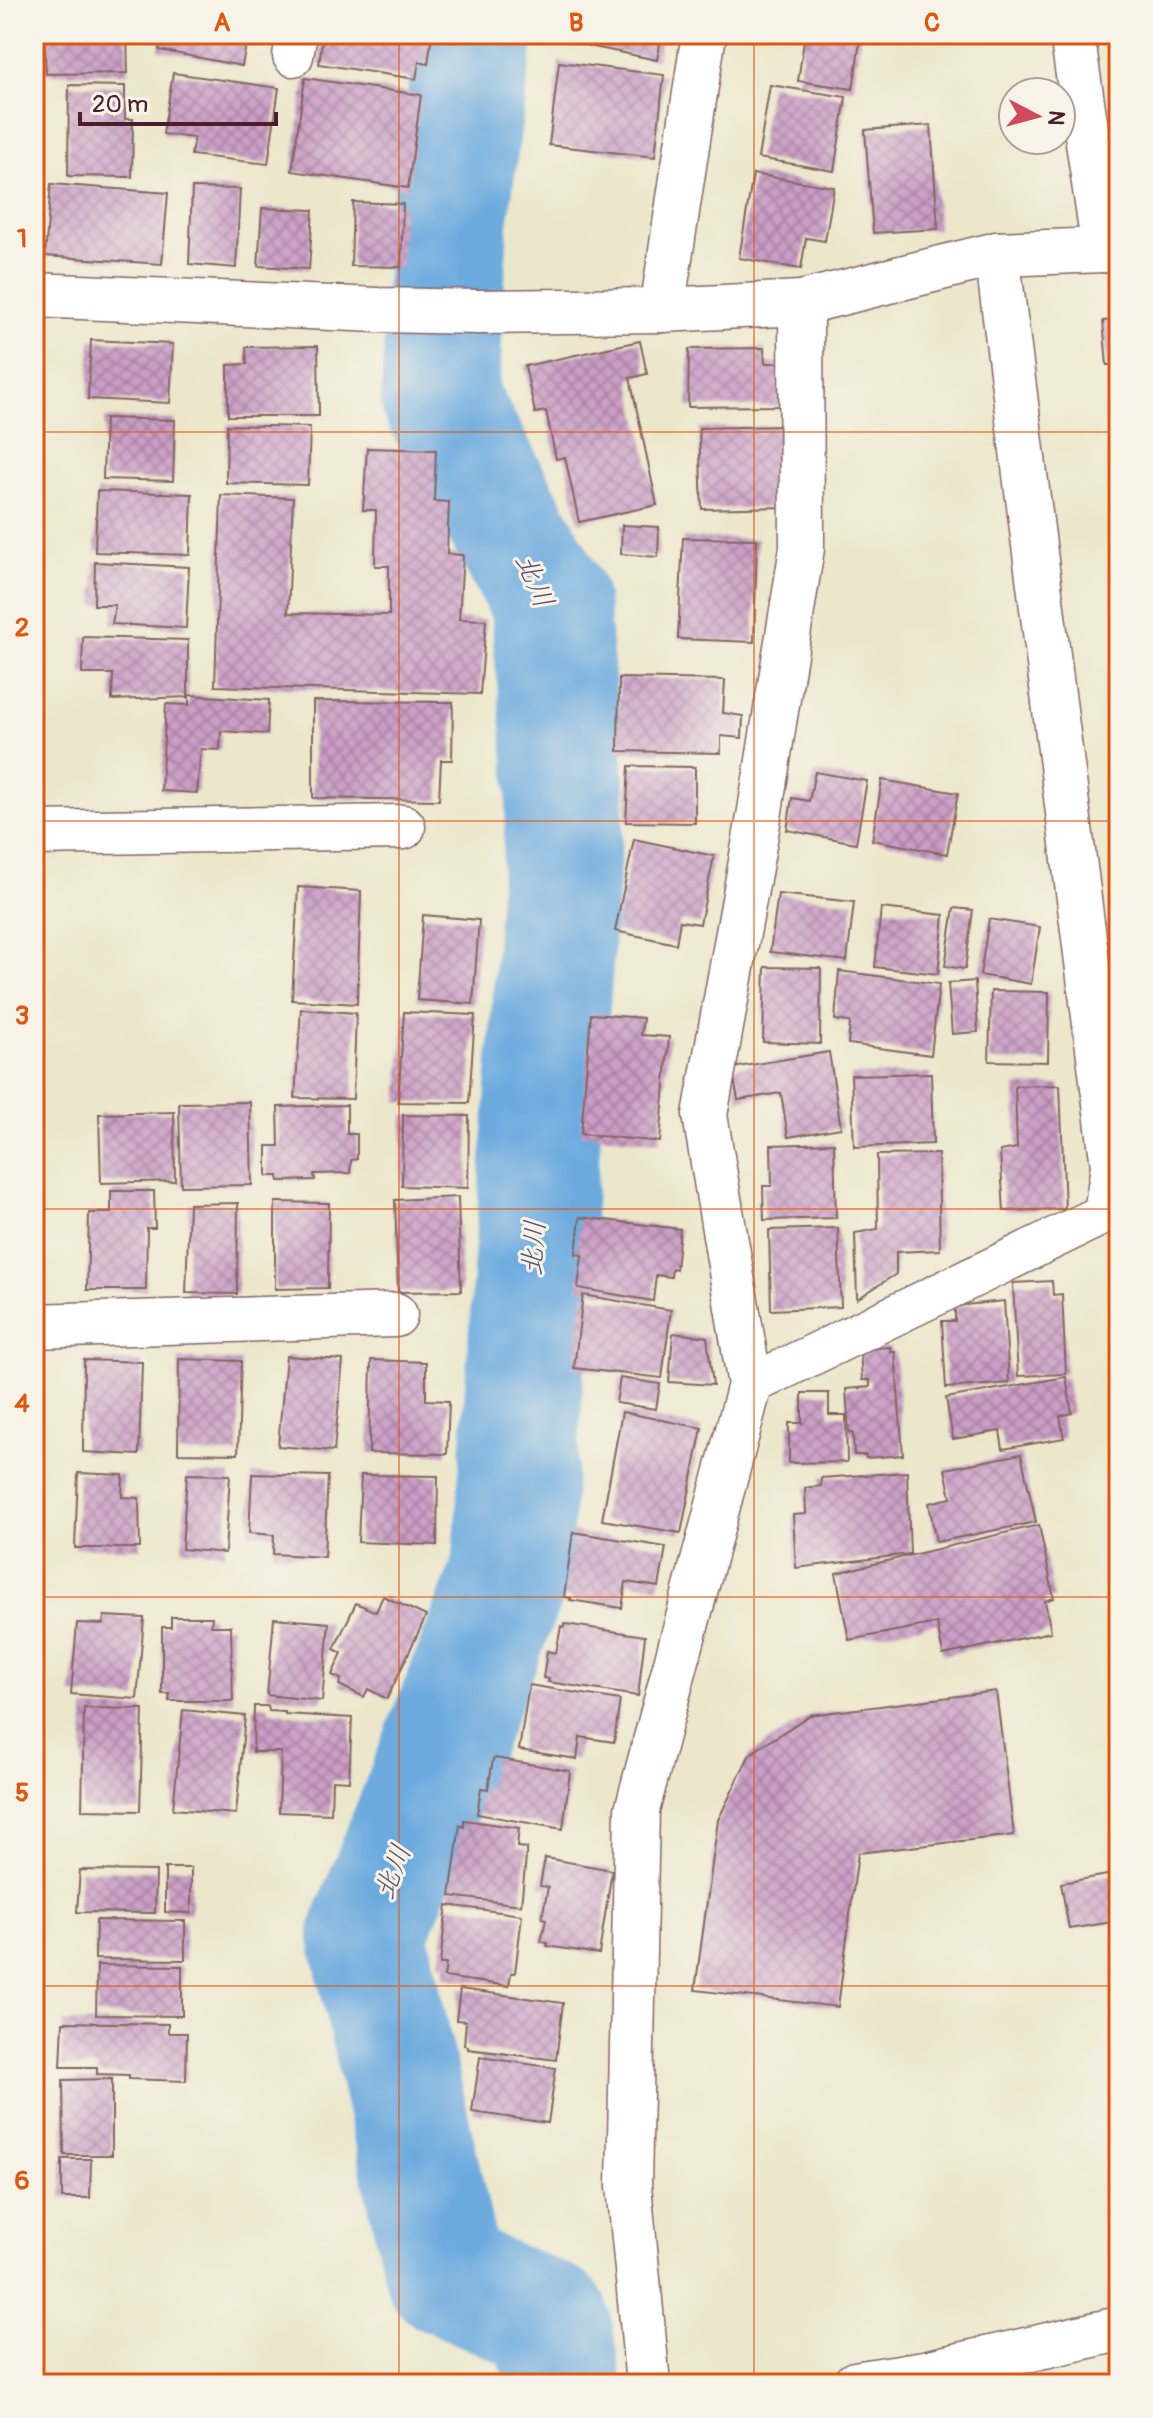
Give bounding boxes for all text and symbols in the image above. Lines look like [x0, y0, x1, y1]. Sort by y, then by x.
text: A [214, 7, 231, 39]
text: B [569, 7, 583, 39]
text: C [924, 7, 940, 39]
scale bar [80, 76, 276, 126]
north arrow [997, 76, 1077, 156]
text: 20 m [92, 90, 148, 119]
text: N [1041, 109, 1071, 127]
text: 1 [17, 223, 27, 255]
water label: 北川 [507, 548, 561, 614]
text: 2 [15, 612, 29, 644]
text: 3 [15, 1000, 29, 1032]
water label: 北川 [515, 1219, 553, 1277]
text: 4 [14, 1388, 30, 1420]
text: 5 [15, 1777, 29, 1809]
water label: 北川 [367, 1840, 419, 1904]
text: 6 [14, 2165, 30, 2197]

